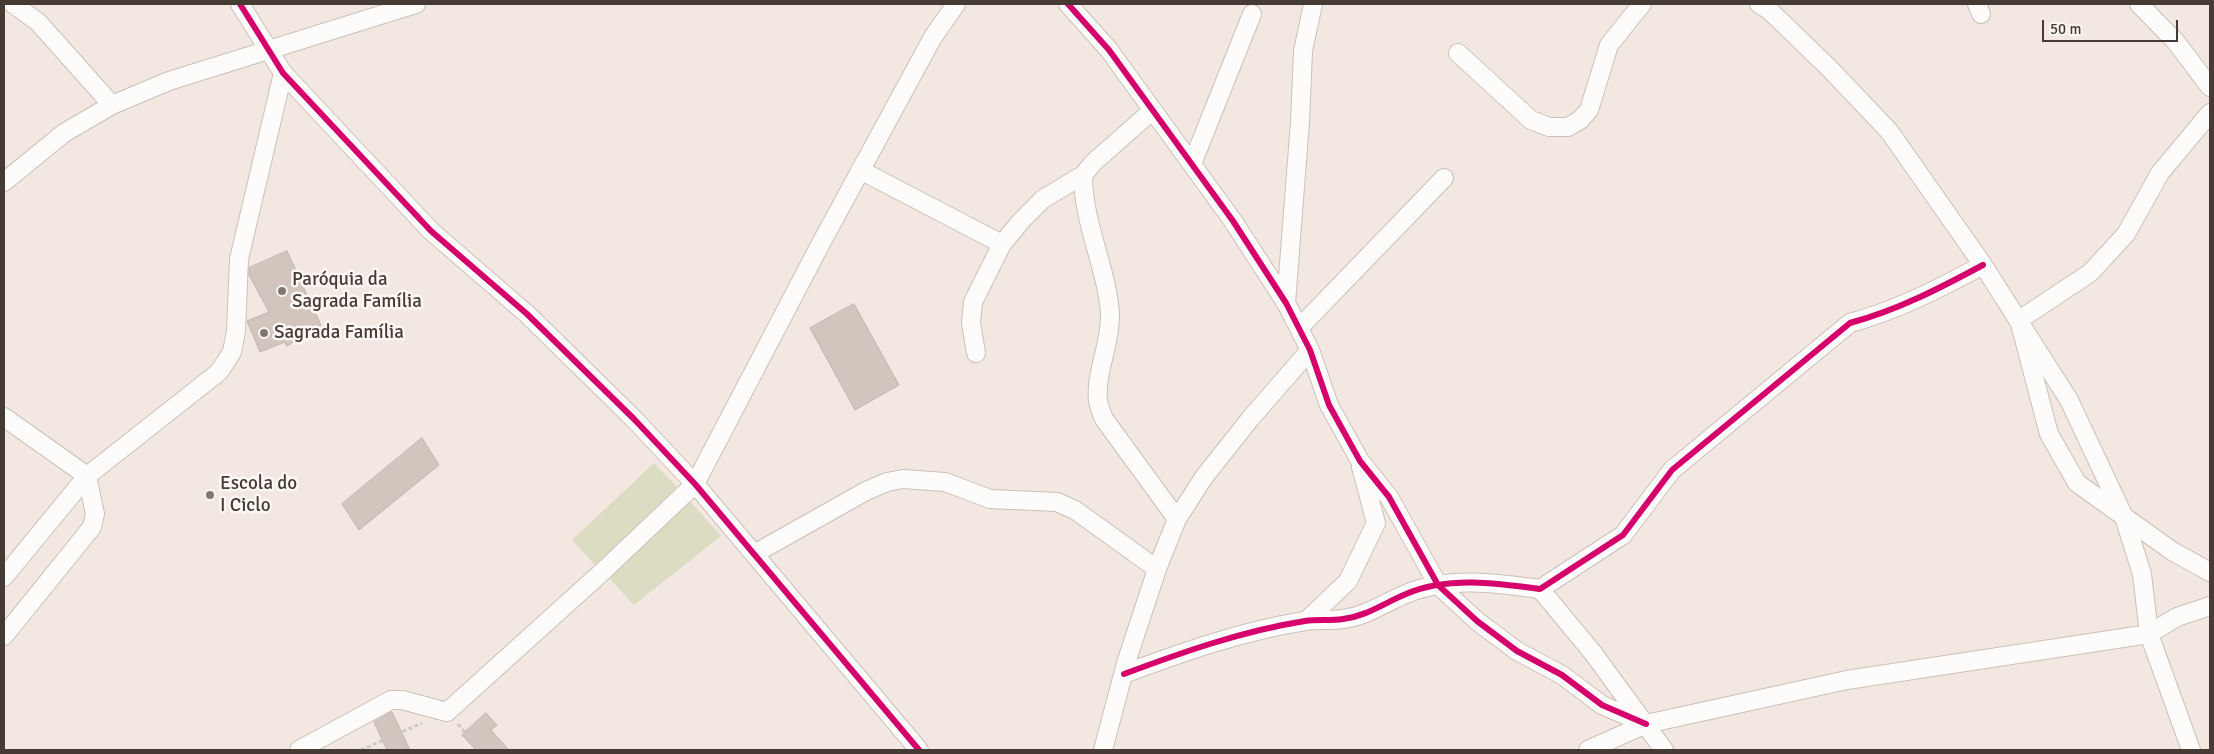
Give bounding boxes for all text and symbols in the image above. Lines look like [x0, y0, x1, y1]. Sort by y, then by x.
scale bar [2044, 10, 2180, 42]
text: 50 m [2050, 20, 2081, 38]
place label: Paróquia da Sagrada Família [292, 269, 422, 313]
marker: Paróquia da Sagrada Família [276, 285, 288, 297]
place label: Sagrada Família [274, 322, 404, 344]
marker: Sagrada Família [258, 327, 270, 339]
place label: Escola do I Ciclo [220, 473, 297, 517]
marker: Escola do I Ciclo [204, 489, 216, 501]

